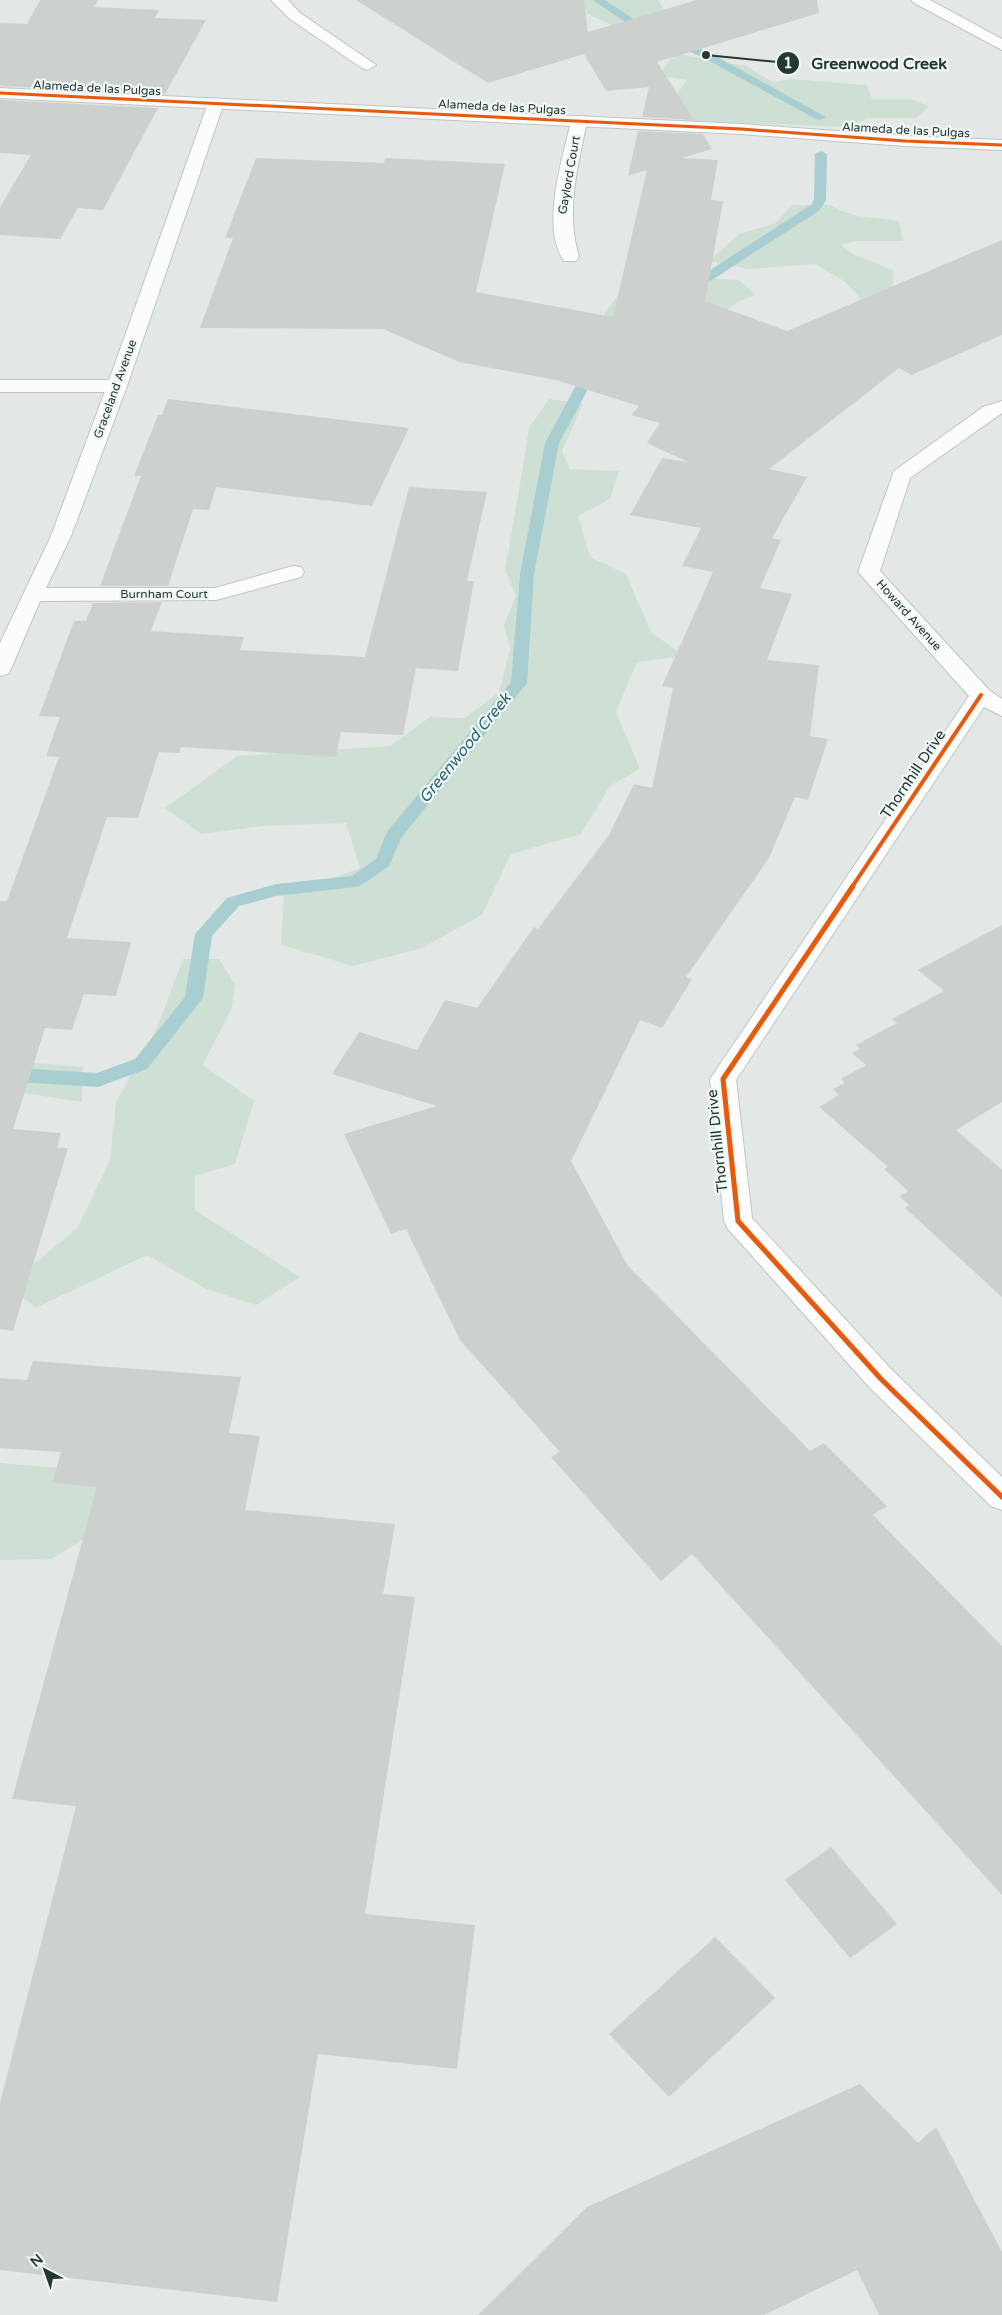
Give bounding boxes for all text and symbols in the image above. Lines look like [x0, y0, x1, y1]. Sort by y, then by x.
callout: Greenwood Creek [776, 47, 957, 78]
text: 1 [783, 54, 793, 72]
text: Greenwood Creek [811, 54, 947, 74]
street label: Alameda de las Pulgas [33, 78, 162, 98]
street label: Alameda de las Pulgas [438, 97, 567, 117]
street label: Alameda de las Pulgas [842, 120, 971, 140]
street label: Gaylord Court [555, 134, 583, 215]
street label: Graceland Avenue [91, 337, 139, 440]
street label: Howard Avenue [874, 577, 945, 653]
street label: Burnham Court [120, 587, 208, 601]
water label: Greenwood Creek [415, 688, 516, 807]
street label: Thornhill Drive [877, 726, 949, 822]
street label: Thornhill Drive [703, 1089, 731, 1193]
north arrow [20, 2245, 70, 2295]
text: N [27, 2250, 47, 2271]

